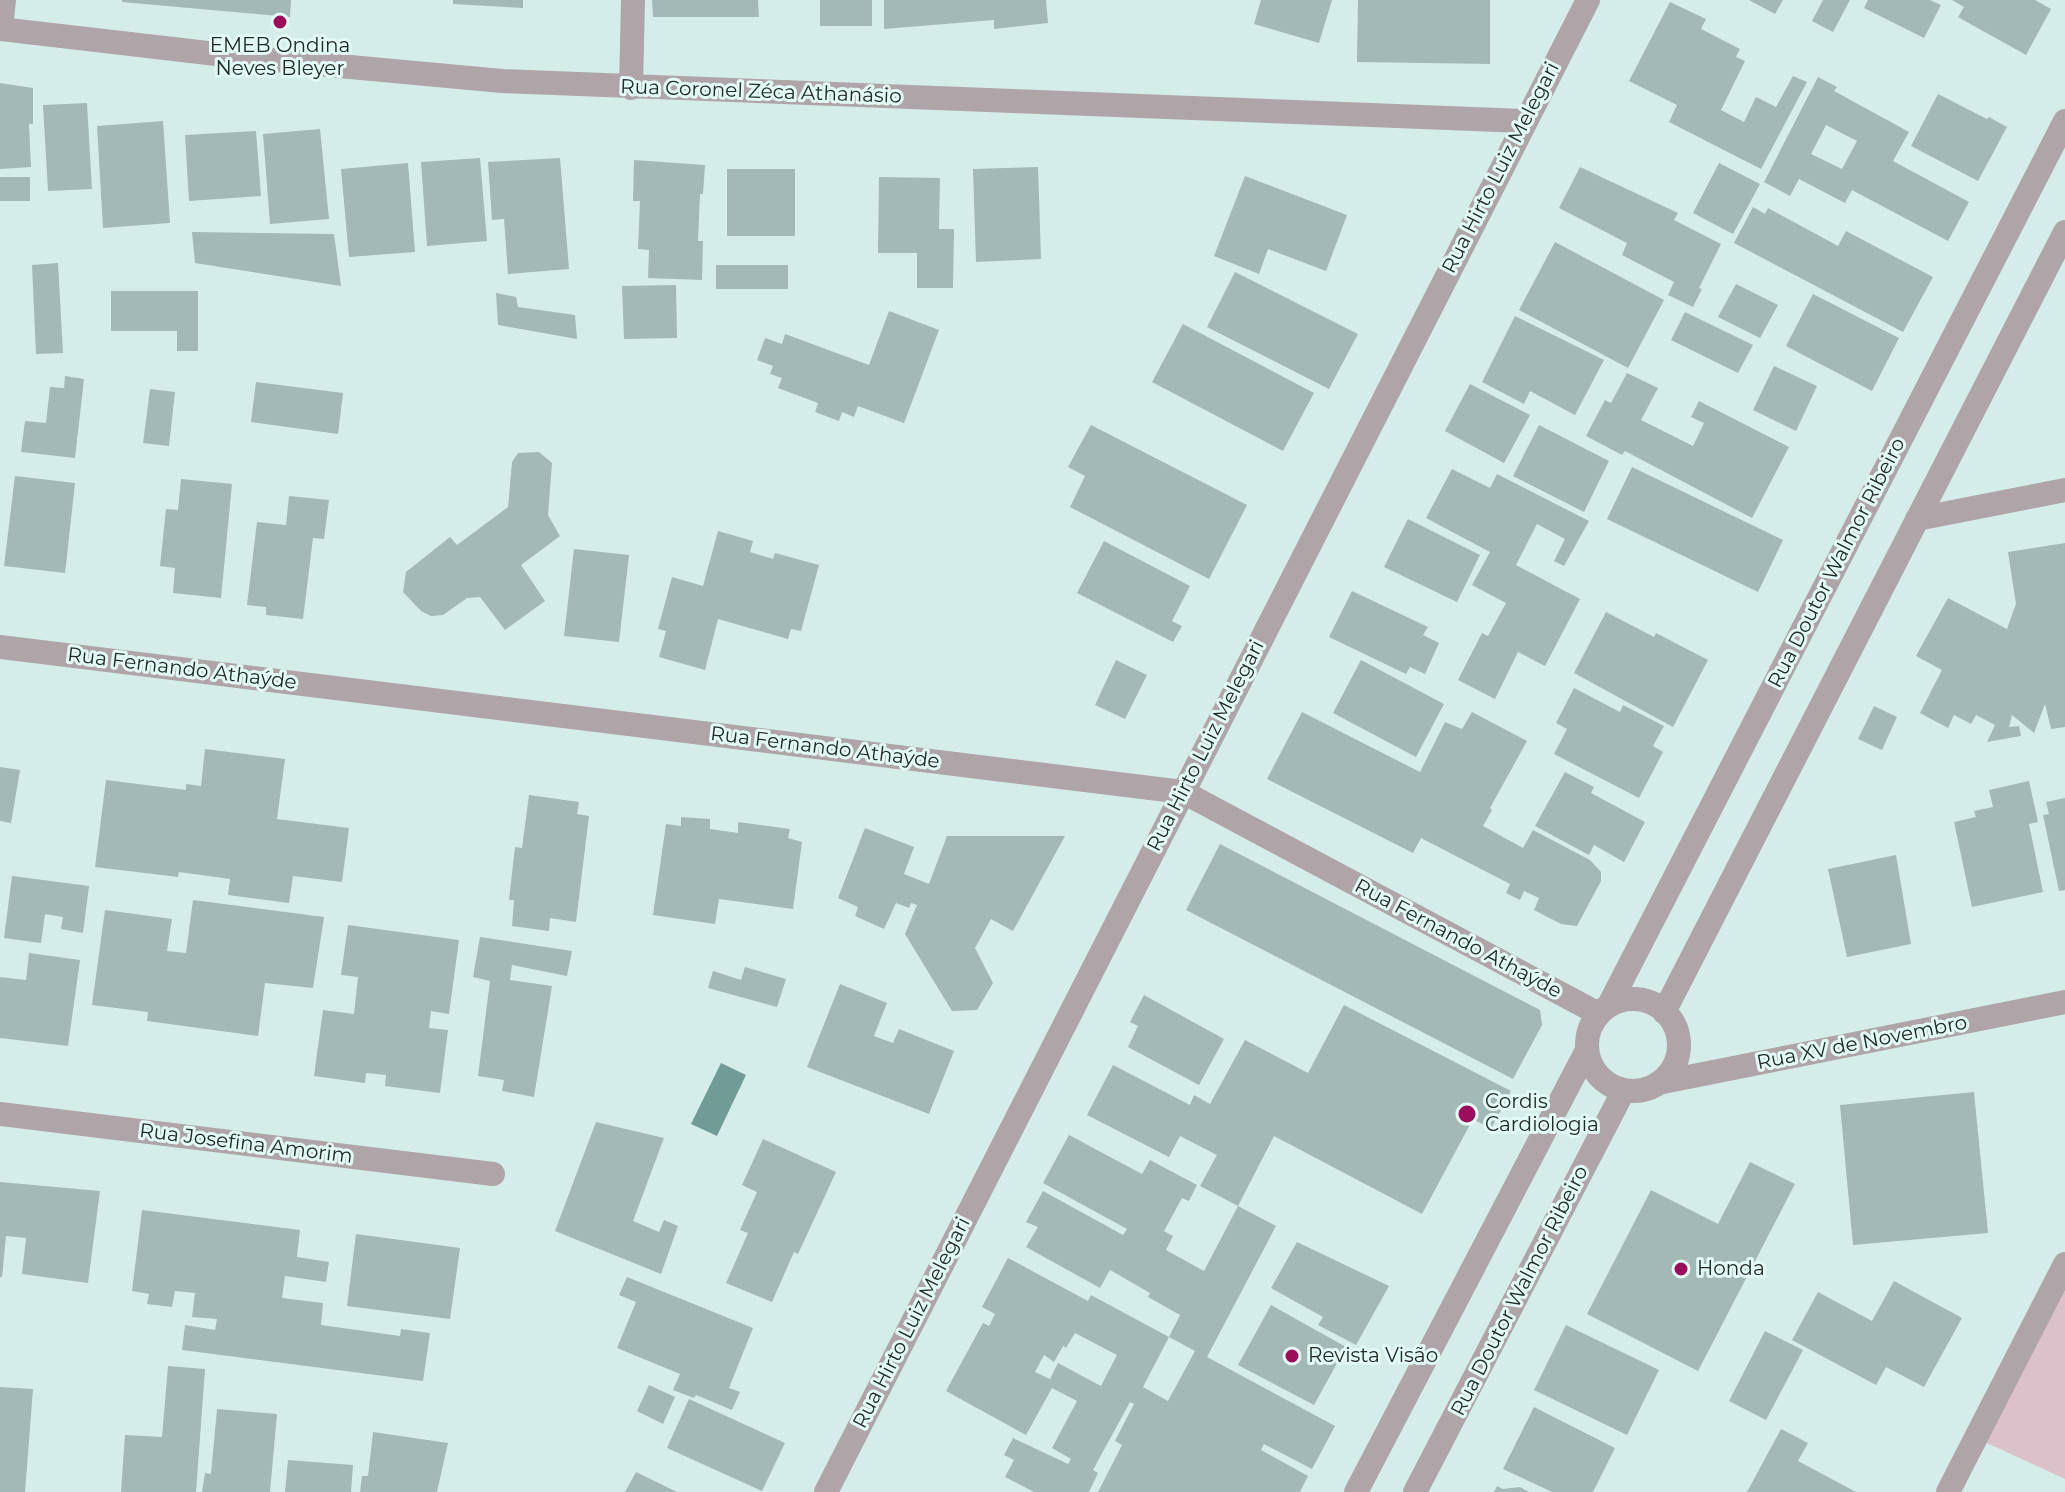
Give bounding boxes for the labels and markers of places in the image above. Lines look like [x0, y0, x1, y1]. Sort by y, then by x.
marker: EMEB Ondina Neves Bleyer [271, 13, 289, 31]
place label: EMEB Ondina Neves Bleyer [210, 34, 350, 81]
place label: Cordis Cardiologia [1485, 1090, 1599, 1137]
marker: Cordis Cardiologia [1456, 1103, 1478, 1125]
place label: Honda [1697, 1257, 1765, 1281]
marker: Honda [1672, 1260, 1690, 1278]
place label: Revista Visão [1308, 1344, 1438, 1368]
marker: Revista Visão [1283, 1347, 1301, 1365]

